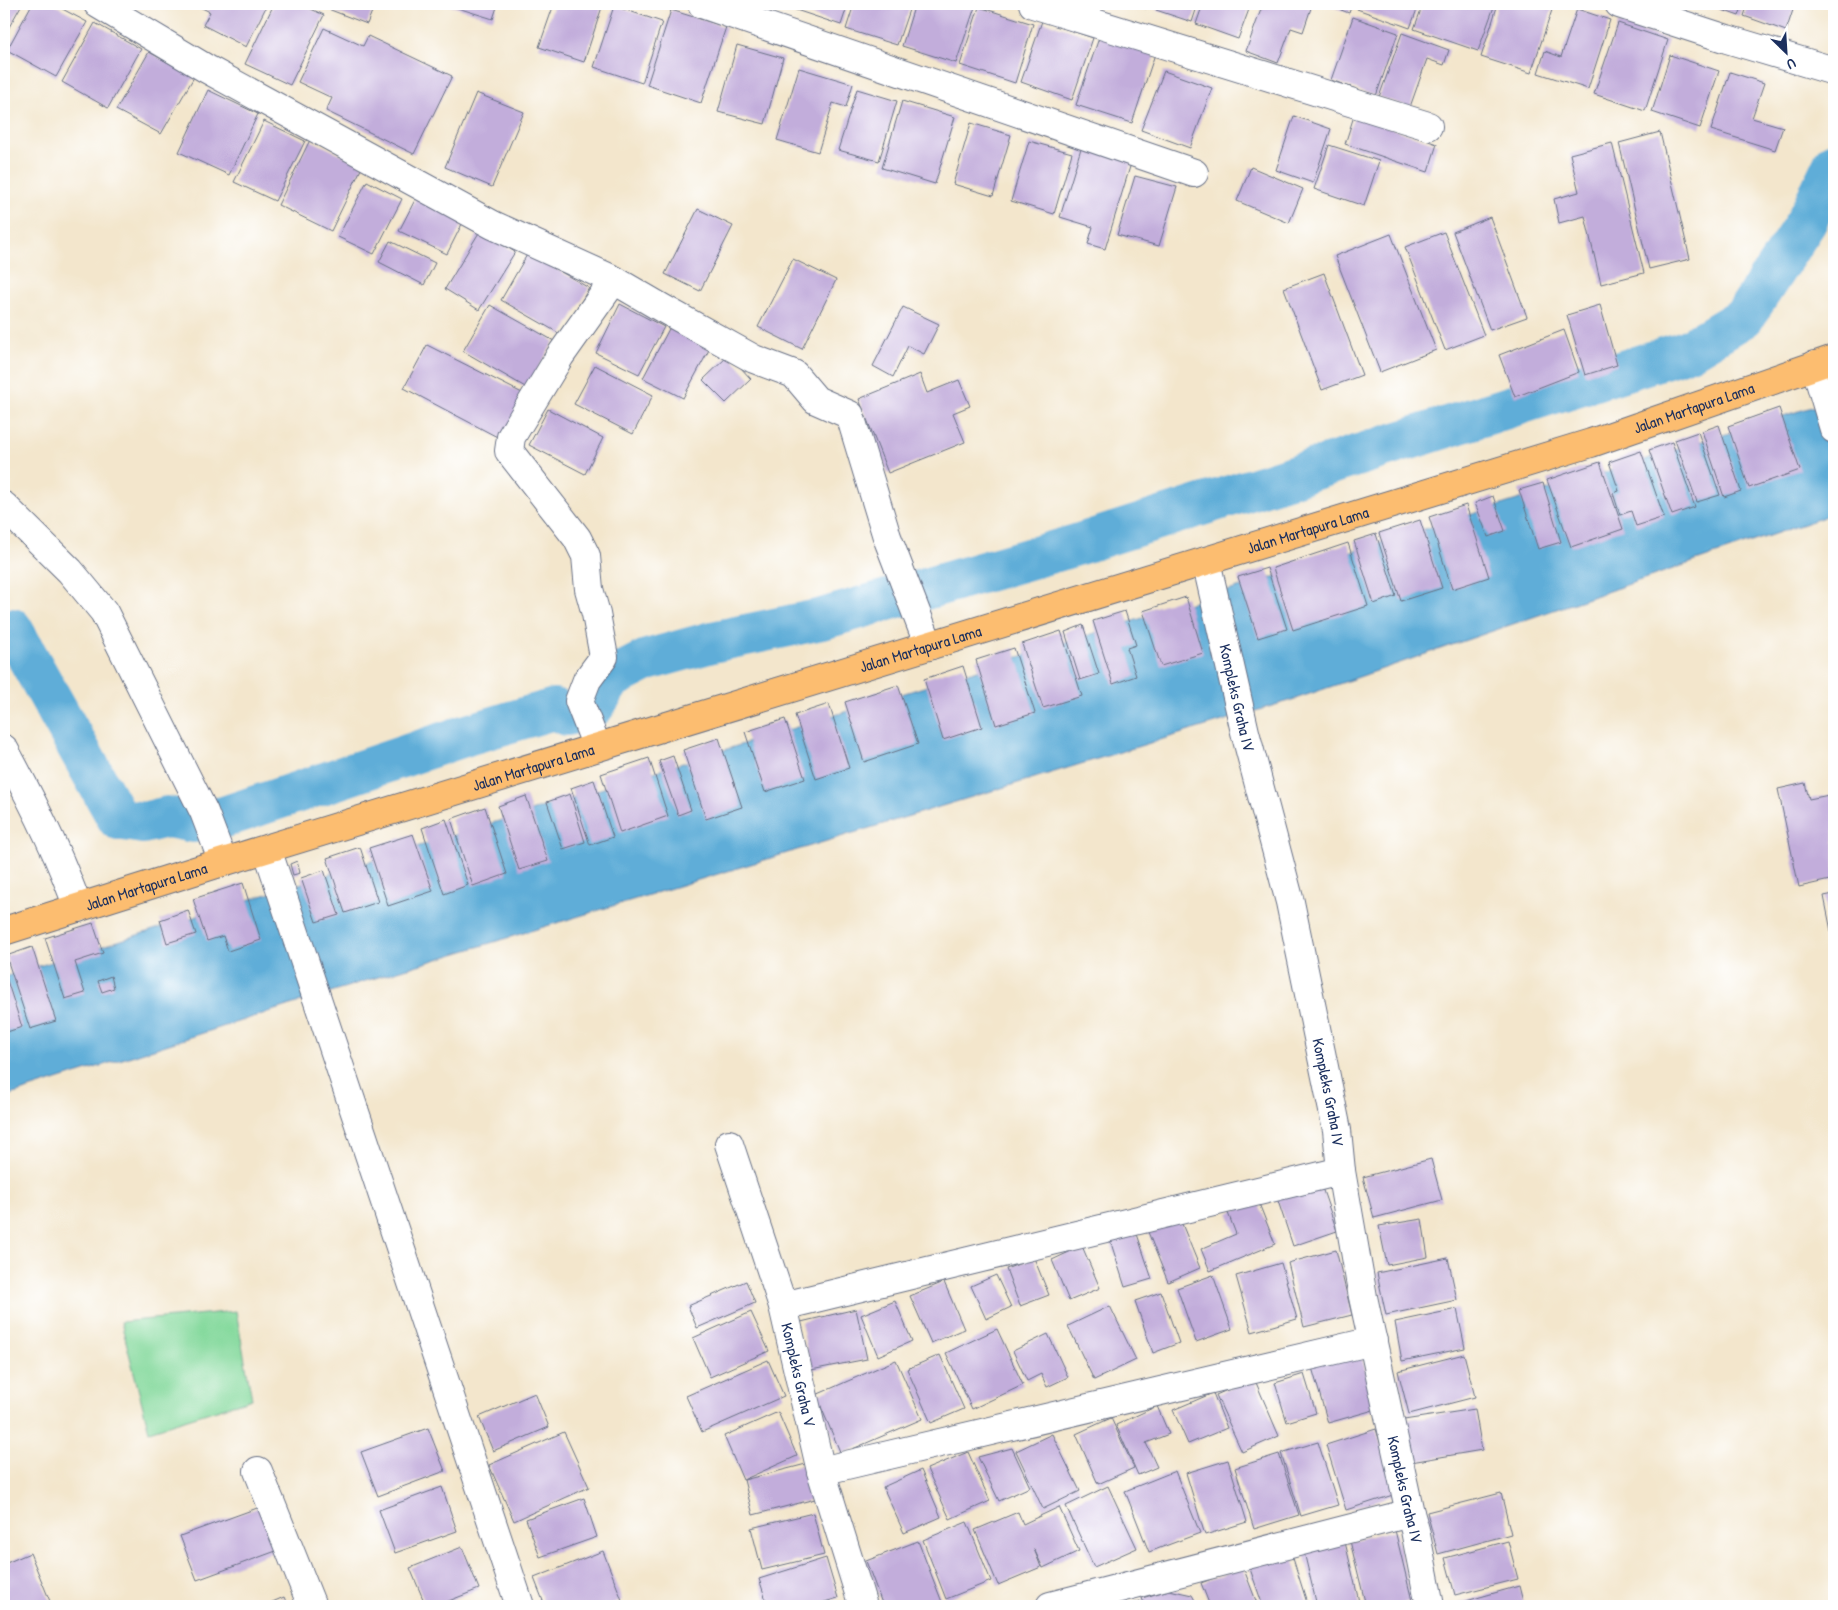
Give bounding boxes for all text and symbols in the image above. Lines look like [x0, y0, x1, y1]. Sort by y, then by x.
north arrow [1760, 28, 1810, 78]
text: U [1784, 54, 1799, 75]
street label: Jalan Martapura Lama [1630, 376, 1757, 439]
street label: Jalan Martapura Lama [1244, 501, 1371, 559]
street label: Jalan Martapura Lama [857, 619, 984, 677]
street label: Kompleks Graha IV [1214, 642, 1261, 753]
street label: Jalan Martapura Lama [470, 738, 597, 796]
street label: Jalan Martapura Lama [83, 857, 210, 916]
street label: Kompleks Graha IV [1307, 1036, 1349, 1147]
street label: Kompleks Graha V [776, 1321, 821, 1428]
street label: Kompleks Graha IV [1382, 1434, 1428, 1545]

